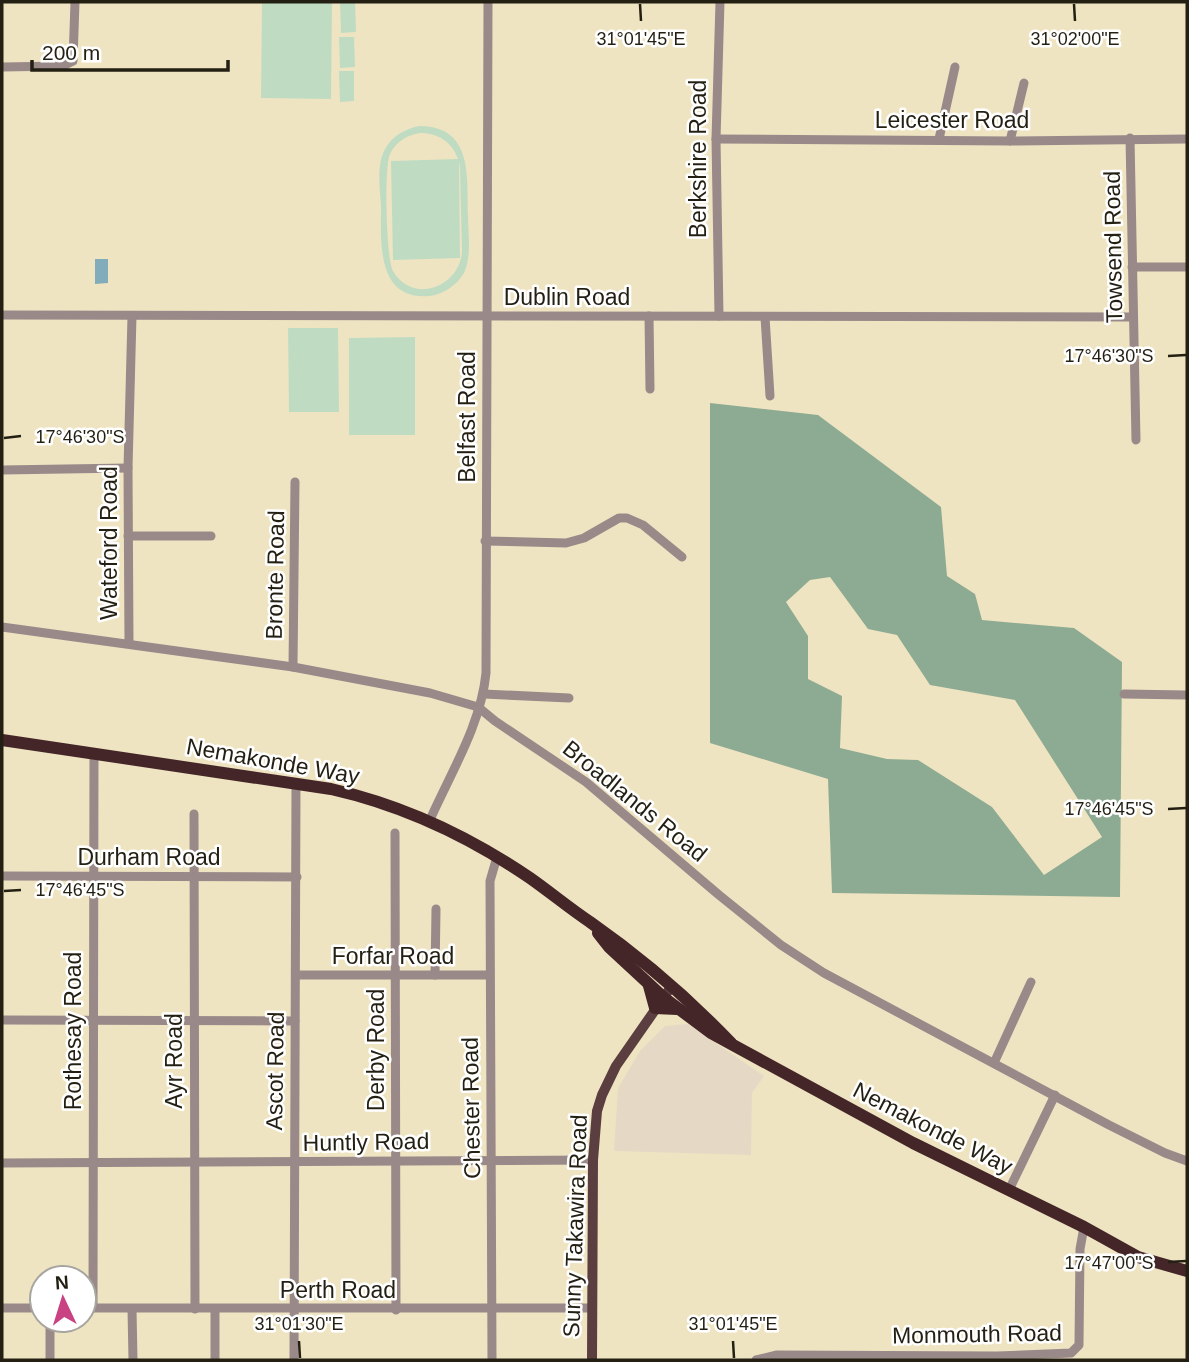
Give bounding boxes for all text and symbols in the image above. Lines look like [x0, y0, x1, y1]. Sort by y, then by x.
scale bar [32, 28, 228, 72]
text: 31°01'45"E [596, 29, 686, 49]
text: 31°02'00"E [1030, 29, 1120, 49]
text: 200 m [42, 41, 100, 64]
street label: Berkshire Road [685, 80, 711, 238]
street label: Leicester Road [875, 107, 1029, 133]
street label: Towsend Road [1099, 171, 1127, 323]
street label: Dublin Road [504, 284, 630, 310]
text: 17°46'30"S [1064, 346, 1154, 366]
street label: Belfast Road [454, 351, 480, 483]
text: 17°46'30"S [35, 427, 125, 447]
street label: Wateford Road [96, 466, 122, 620]
street label: Bronte Road [261, 510, 289, 640]
street label: Nemakonde Way [184, 733, 362, 789]
street label: Broadlands Road [558, 735, 712, 867]
text: 17°46'45"S [1064, 799, 1154, 819]
street label: Durham Road [77, 844, 221, 870]
text: 17°46'45"S [35, 880, 125, 900]
street label: Forfar Road [332, 943, 454, 969]
street label: Rothesay Road [60, 952, 86, 1110]
street label: Derby Road [363, 989, 389, 1111]
street label: Ascot Road [261, 1011, 289, 1131]
street label: Ayr Road [161, 1013, 187, 1109]
street label: Chester Road [457, 1037, 485, 1179]
street label: Nemakonde Way [849, 1077, 1018, 1180]
street label: Sunny Takawira Road [558, 1114, 592, 1338]
street label: Huntly Road [302, 1128, 430, 1156]
text: 17°47'00"S [1064, 1253, 1154, 1273]
north arrow [28, 1264, 98, 1334]
text: N [54, 1272, 69, 1293]
street label: Perth Road [280, 1277, 396, 1303]
text: 31°01'30"E [254, 1314, 344, 1334]
text: 31°01'45"E [688, 1314, 778, 1334]
street label: Monmouth Road [892, 1320, 1062, 1348]

